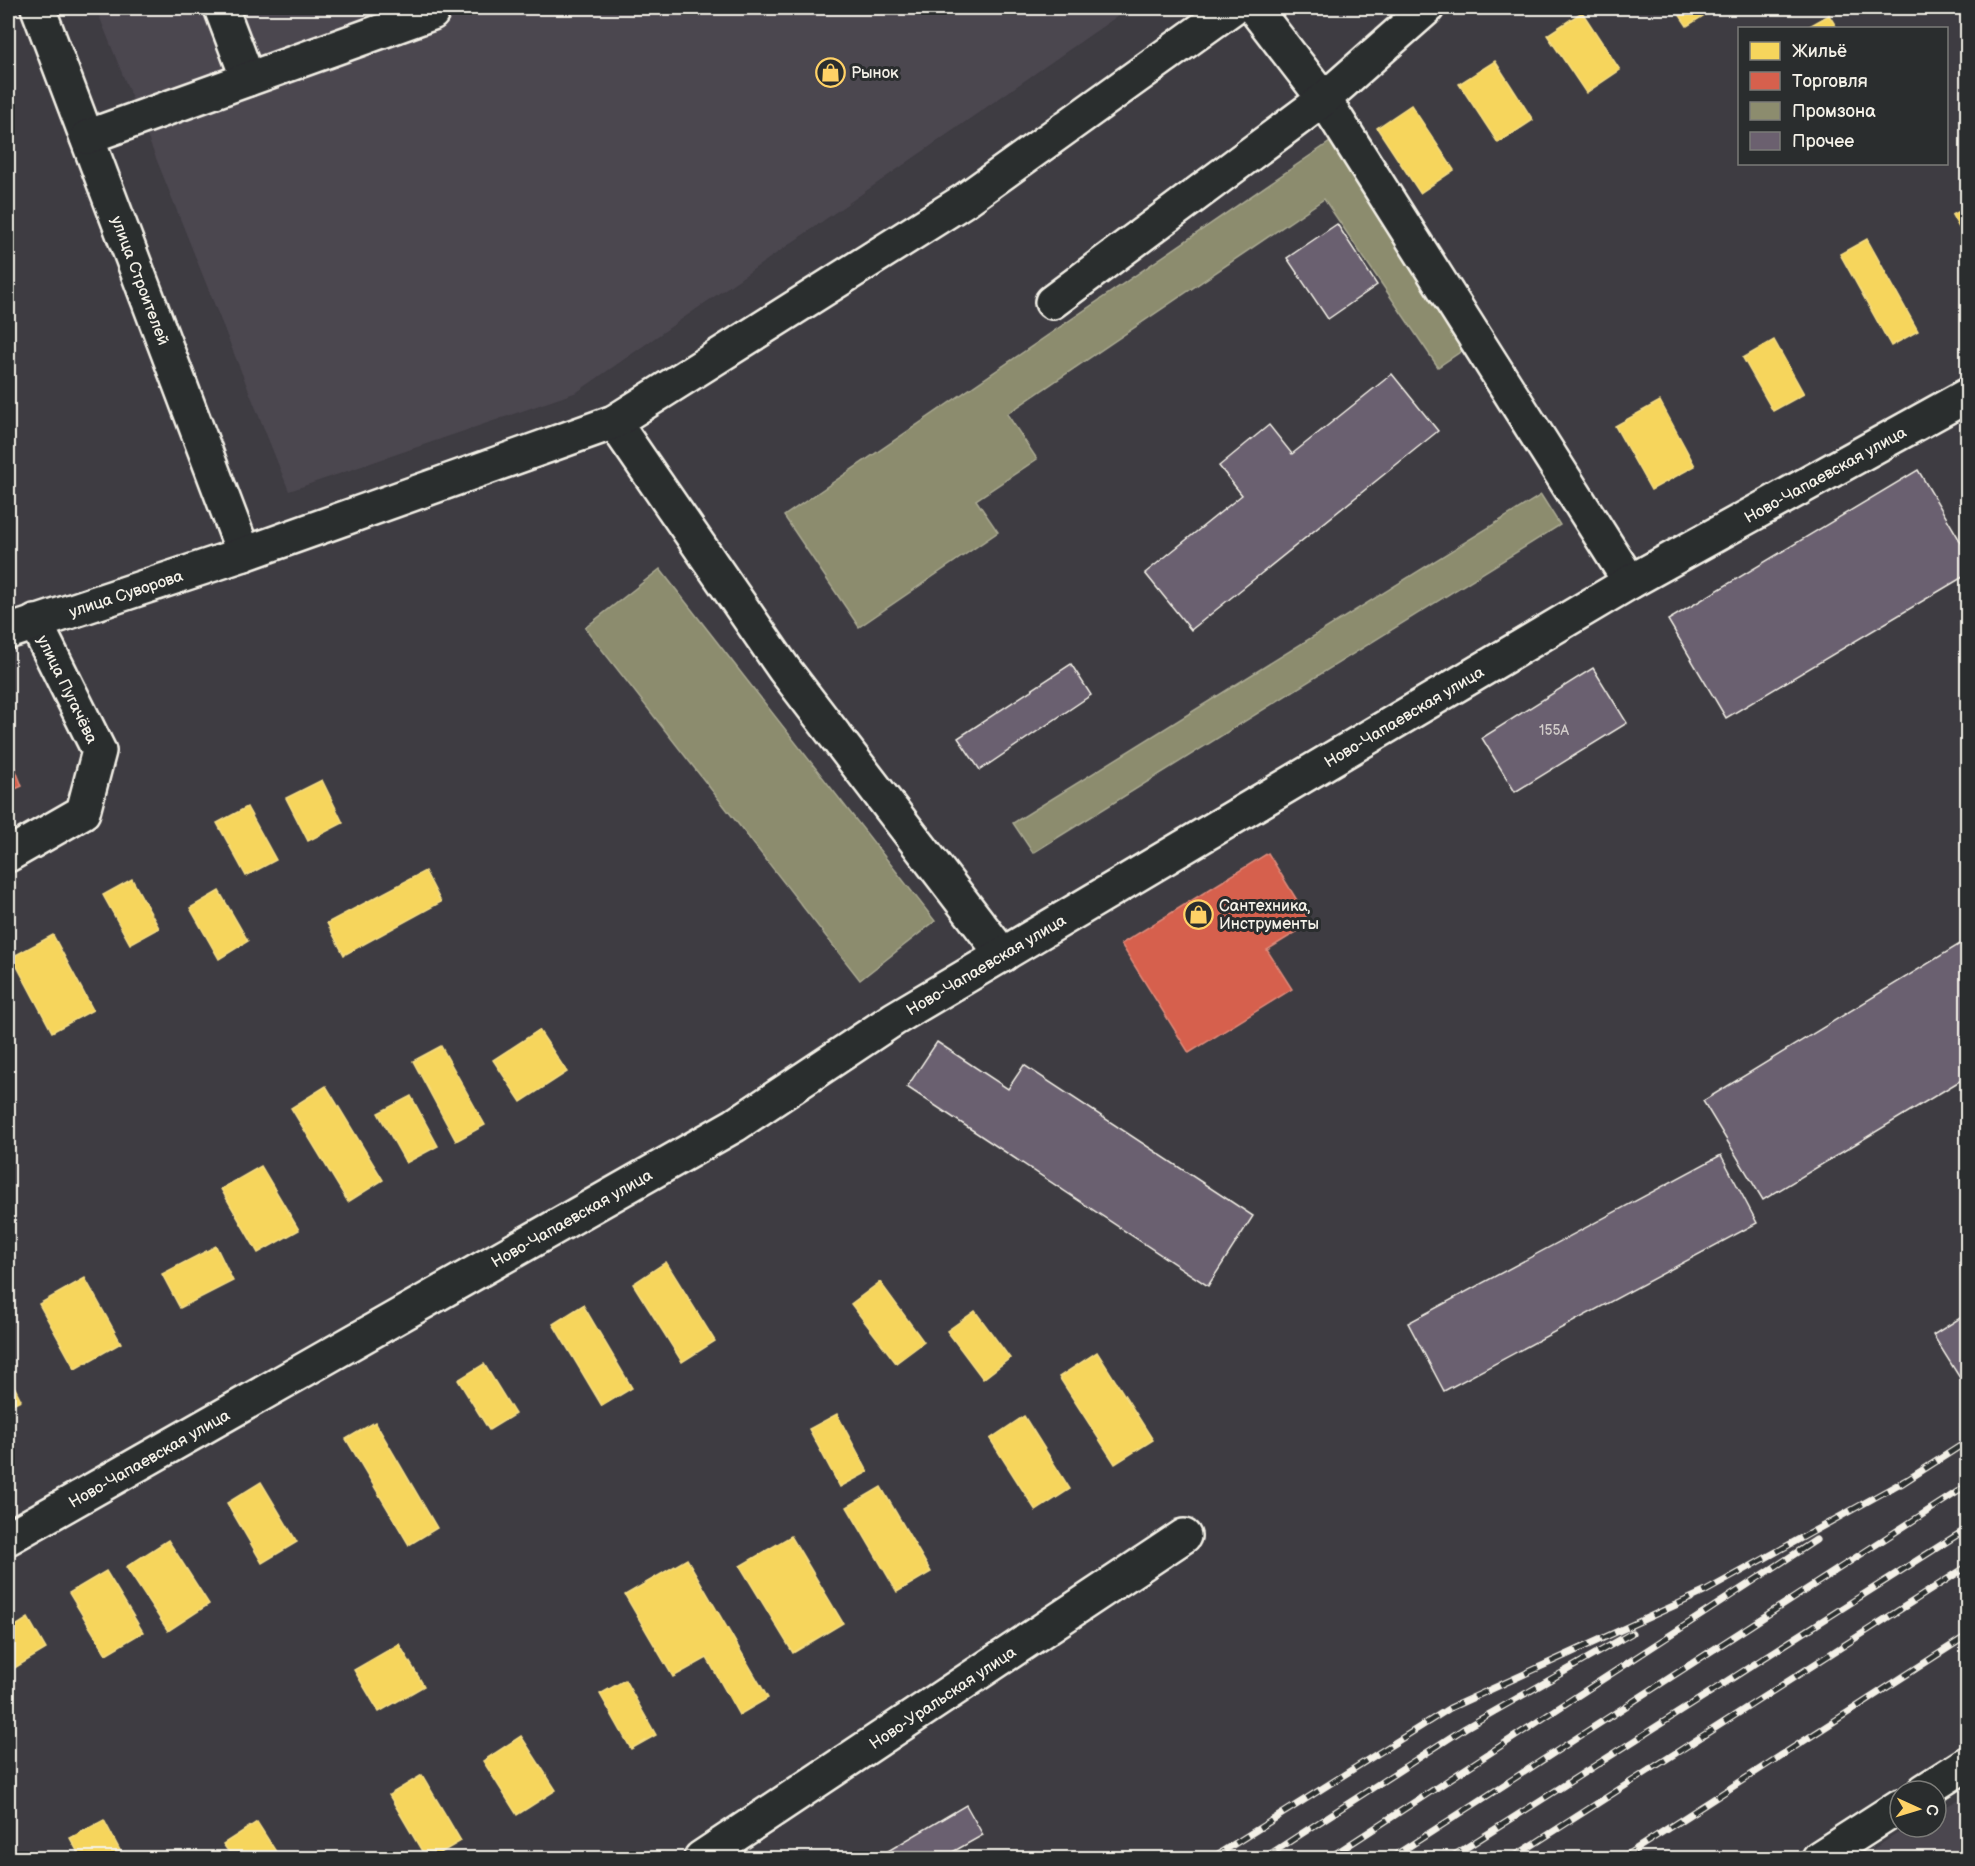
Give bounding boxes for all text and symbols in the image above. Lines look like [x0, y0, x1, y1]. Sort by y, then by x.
legend [1738, 27, 1948, 165]
text: Жильё [1792, 41, 1847, 62]
shop icon: Рынок [814, 56, 846, 88]
place label: Рынок [851, 64, 899, 83]
text: Торговля [1792, 71, 1868, 92]
text: Промзона [1792, 101, 1876, 122]
text: Прочее [1792, 131, 1854, 152]
street label: улица Строителей [106, 213, 172, 348]
street label: Ново-Чапаевская улица [1741, 423, 1910, 528]
street label: улица Суворова [67, 567, 186, 622]
street label: улица Пугачёва [32, 632, 101, 747]
street label: Ново-Чапаевская улица [1321, 663, 1488, 772]
house number: 155А [1539, 722, 1569, 739]
place label: Сантехника, Инструменты [1219, 897, 1319, 934]
shop icon: Сантехника, Инструменты [1182, 898, 1214, 930]
street label: Ново-Чапаевская улица [903, 911, 1070, 1020]
street label: Ново-Чапаевская улица [488, 1166, 656, 1272]
street label: Ново-Чапаевская улица [66, 1406, 234, 1513]
street label: Ново-Уральская улица [866, 1643, 1020, 1754]
north arrow [1888, 1779, 1948, 1839]
text: С [1922, 1804, 1941, 1816]

